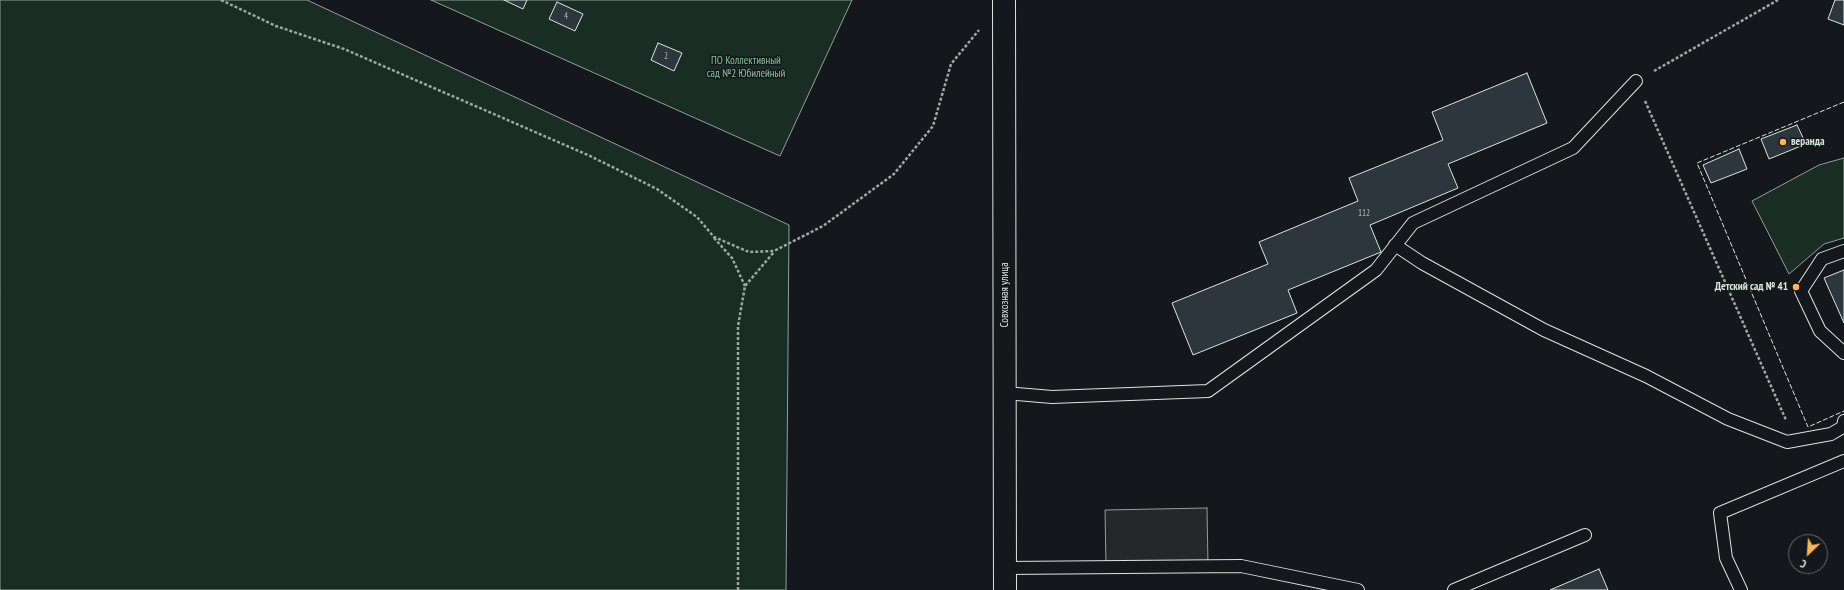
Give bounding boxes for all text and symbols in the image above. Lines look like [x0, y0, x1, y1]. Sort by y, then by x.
house number: 4 [564, 11, 568, 21]
house number: 2 [664, 51, 668, 61]
park label: ПО Коллективный сад №2 Юбилейный [707, 54, 785, 80]
place label: веранда [1791, 135, 1824, 149]
marker: веранда [1778, 137, 1788, 147]
house number: 112 [1358, 208, 1370, 218]
street label: Совхозная улица [998, 262, 1012, 328]
place label: Детский сад № 41 [1715, 280, 1788, 294]
marker: Детский сад № 41 [1791, 282, 1801, 292]
north arrow [1788, 534, 1828, 574]
text: С [1798, 557, 1809, 571]

